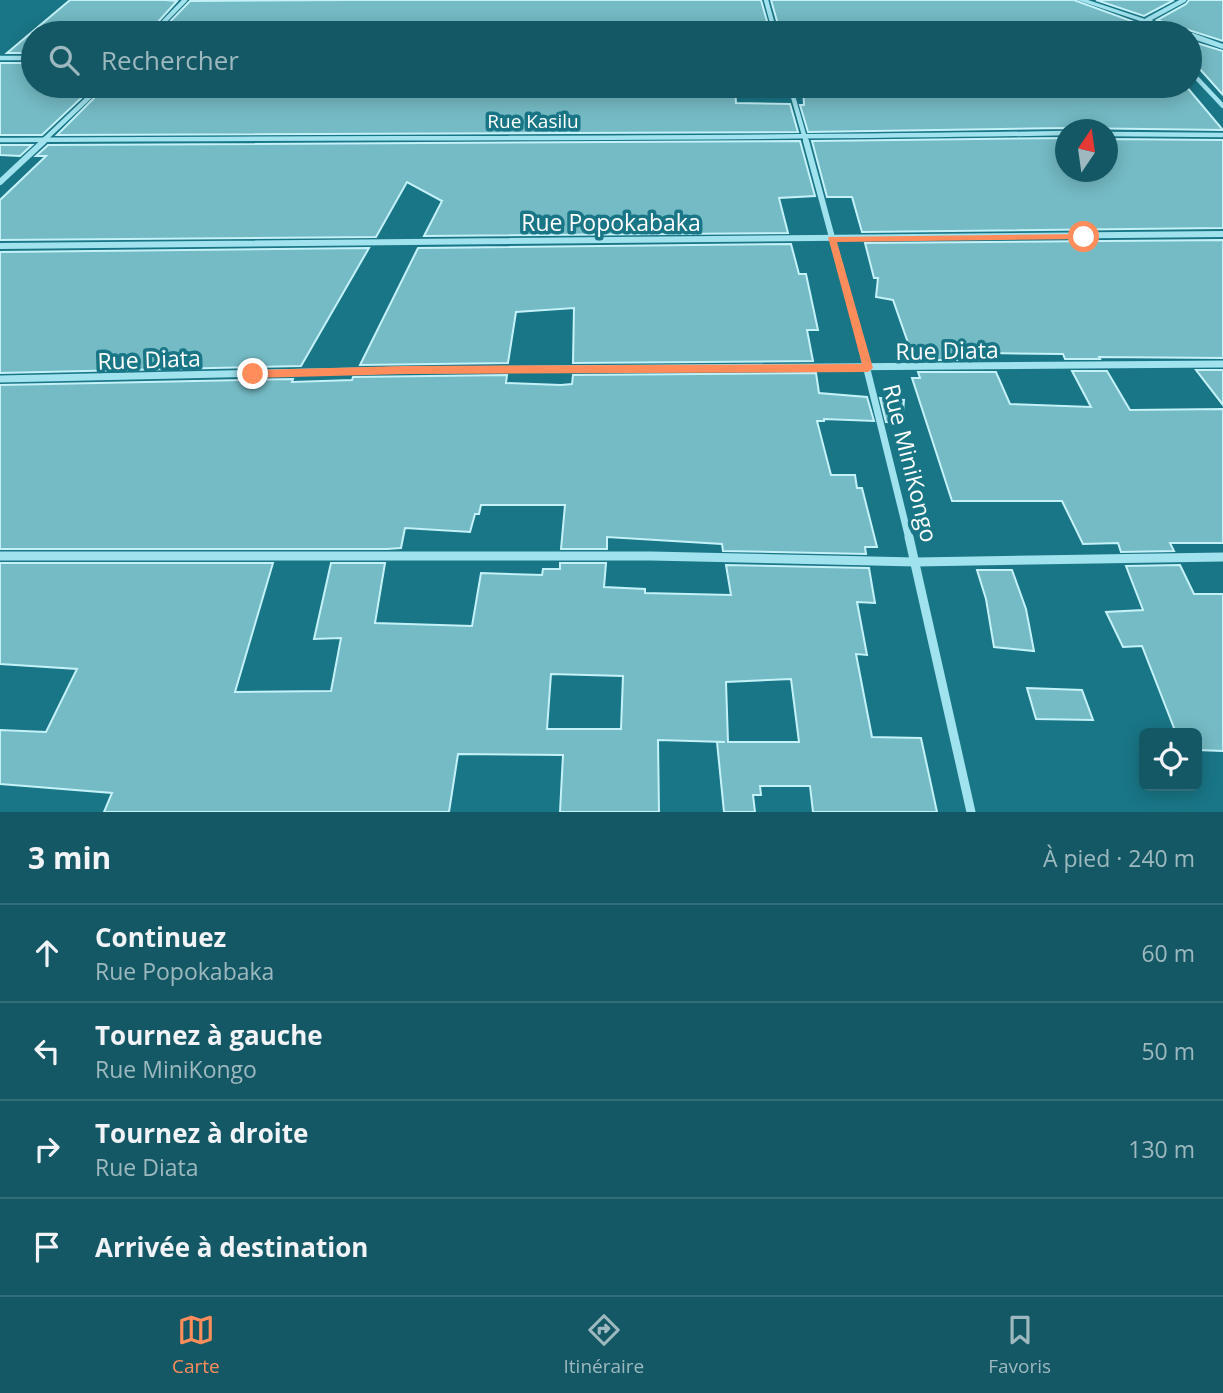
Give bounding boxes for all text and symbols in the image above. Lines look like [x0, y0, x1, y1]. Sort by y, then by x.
search box [21, 21, 1202, 98]
icon: search [45, 41, 83, 79]
text: Rechercher [101, 42, 239, 78]
street label: Rue Kasilu [487, 108, 579, 134]
north arrow [1055, 119, 1118, 182]
street label: Rue Popokabaka [521, 206, 701, 238]
route start [1068, 221, 1099, 252]
street label: Rue Diata [895, 333, 999, 367]
street label: Rue Diata [97, 341, 201, 377]
route end [237, 358, 268, 389]
street label: Rue MiniKongo [876, 381, 946, 545]
map controls [1139, 728, 1202, 791]
button: locate [1139, 728, 1202, 791]
text: 3 min [28, 837, 111, 878]
text: À pied · 240 m [1043, 842, 1195, 874]
text: Continuez [95, 919, 226, 955]
icon: ahead [28, 934, 66, 972]
text: 60 m [1141, 937, 1195, 969]
text: Rue Popokabaka [95, 955, 274, 987]
text: Tournez à gauche [95, 1017, 323, 1053]
icon: left [28, 1032, 66, 1070]
text: 50 m [1141, 1035, 1195, 1067]
text: Rue MiniKongo [95, 1053, 257, 1085]
text: Tournez à droite [95, 1115, 308, 1151]
icon: right [28, 1130, 66, 1168]
text: 130 m [1128, 1133, 1195, 1165]
text: Rue Diata [95, 1151, 198, 1183]
icon: arrive [28, 1228, 66, 1266]
text: Arrivée à destination [95, 1229, 368, 1265]
tab: Carte [172, 1311, 220, 1379]
tab: Itinéraire [564, 1311, 644, 1379]
tab: Favoris [988, 1311, 1051, 1379]

